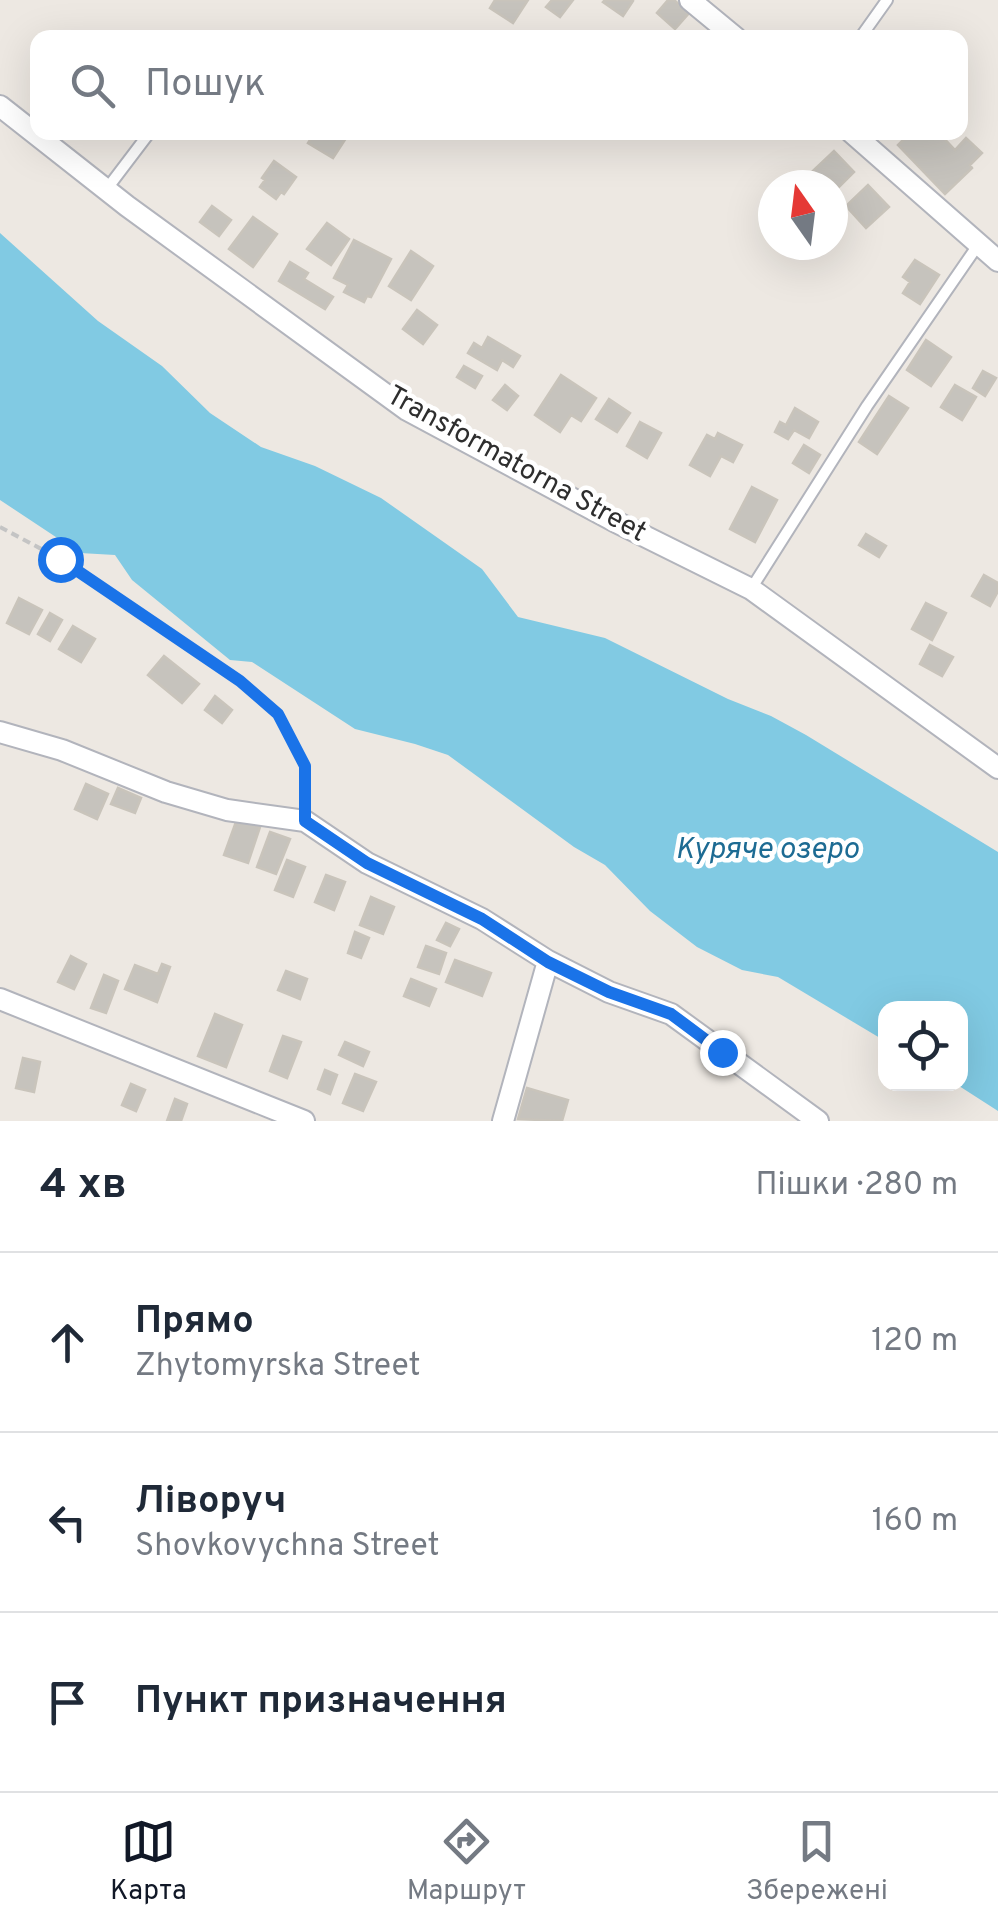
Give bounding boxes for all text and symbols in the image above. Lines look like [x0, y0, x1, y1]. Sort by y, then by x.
search box [30, 30, 968, 140]
icon: search [65, 58, 120, 113]
text: Пошук [145, 61, 266, 110]
north arrow [758, 170, 848, 260]
street label: Transformatorna Street [380, 379, 652, 551]
route start [38, 537, 84, 583]
water label: Куряче озеро [675, 832, 859, 869]
map controls [878, 1001, 968, 1091]
button: locate [878, 1001, 968, 1091]
route end [700, 1030, 746, 1076]
text: 4 хв [40, 1160, 127, 1213]
text: Пішки · 280 m [755, 1166, 958, 1206]
text: Прямо [135, 1298, 254, 1347]
icon: ahead [40, 1315, 95, 1370]
text: 120 m [871, 1322, 958, 1362]
text: Zhytomyrska Street [135, 1347, 421, 1387]
text: Ліворуч [135, 1478, 286, 1527]
icon: left [40, 1495, 95, 1550]
text: 160 m [872, 1502, 958, 1542]
text: Shovkovychna Street [135, 1527, 440, 1567]
icon: arrive [40, 1675, 95, 1730]
text: Пункт призначення [135, 1678, 507, 1727]
tab: Карта [110, 1814, 187, 1910]
tab: Маршрут [407, 1814, 526, 1910]
tab: Збережені [746, 1814, 888, 1910]

